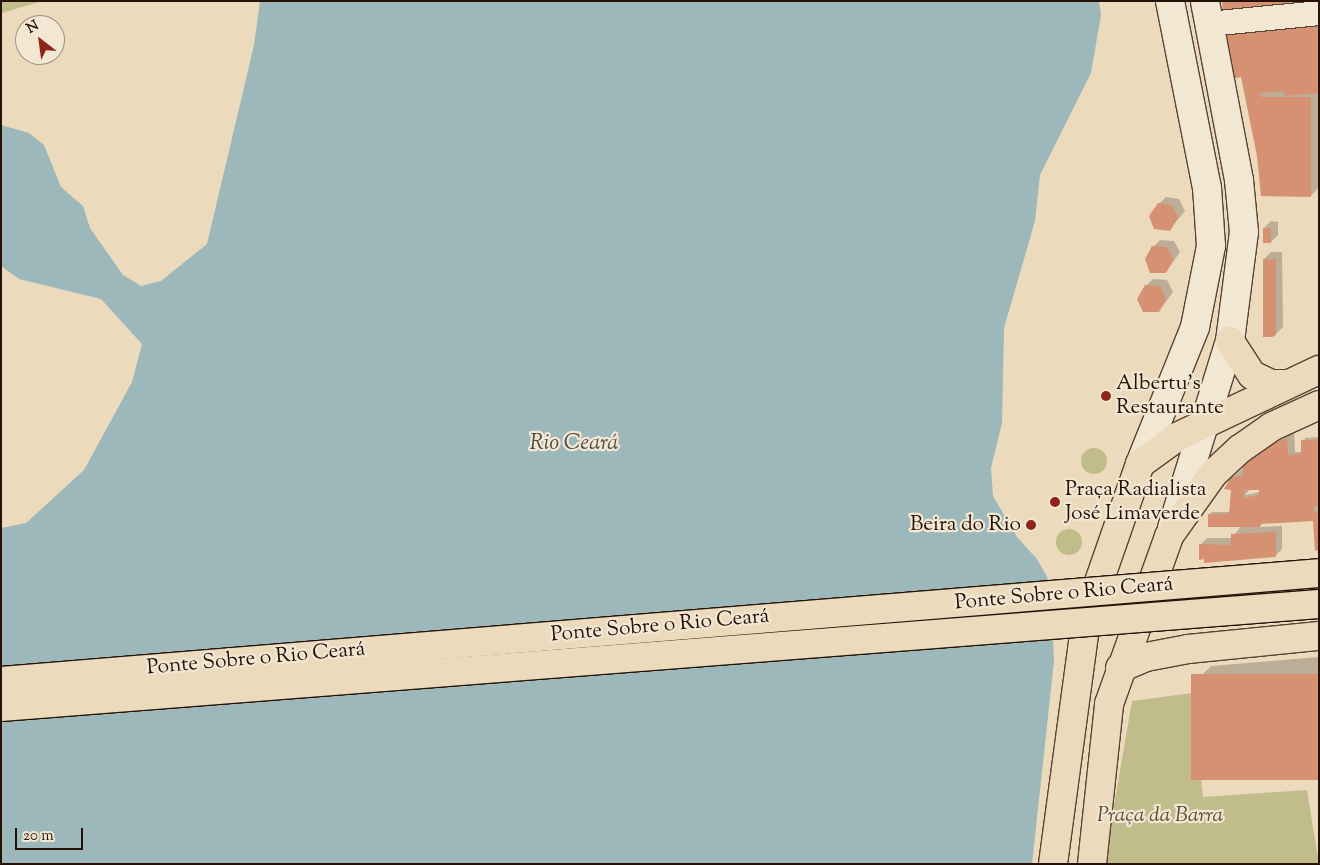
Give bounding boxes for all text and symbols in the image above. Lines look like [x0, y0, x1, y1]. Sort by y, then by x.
north arrow [15, 15, 65, 65]
text: N [23, 16, 43, 39]
place label: Albertu's Restaurante [1116, 371, 1224, 421]
marker: Albertu's Restaurante [1100, 390, 1112, 402]
water label: Rio Ceará [530, 432, 618, 458]
place label: Praça Radialista José Limaverde [1065, 477, 1206, 527]
marker: Praça Radialista José Limaverde [1049, 496, 1061, 508]
place label: Beira do Rio [910, 512, 1021, 538]
marker: Beira do Rio [1025, 519, 1037, 531]
street label: Ponte Sobre o Rio Ceará [954, 572, 1174, 616]
street label: Ponte Sobre o Rio Ceará [550, 604, 770, 648]
street label: Ponte Sobre o Rio Ceará [146, 637, 366, 681]
park label: Praça da Barra [1097, 803, 1223, 829]
scale bar [18, 818, 85, 850]
text: 20 m [23, 826, 54, 847]

